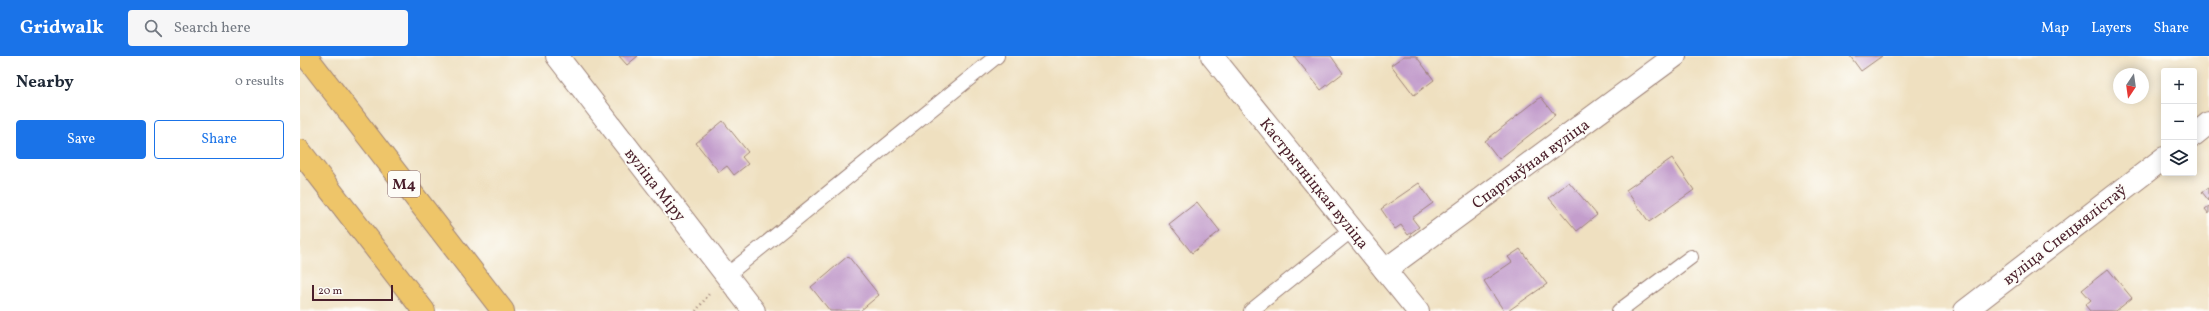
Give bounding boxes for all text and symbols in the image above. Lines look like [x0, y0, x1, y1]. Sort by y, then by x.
search box [128, 10, 408, 46]
text: Gridwalk [20, 15, 104, 41]
icon: search [142, 17, 164, 39]
text: Search here [174, 18, 251, 39]
text: Map [2041, 19, 2069, 38]
text: Layers [2091, 19, 2131, 38]
text: Share [2153, 19, 2189, 38]
north arrow [2113, 68, 2149, 104]
map controls [2161, 68, 2197, 176]
button: + [2161, 68, 2197, 104]
text: Nearby [16, 71, 74, 94]
text: 0 results [235, 73, 284, 91]
button: − [2161, 104, 2197, 140]
street label: Кастрычніцкая вуліца [1254, 114, 1373, 254]
street label: Спартыўная вуліца [1468, 114, 1594, 215]
button: Save [16, 120, 146, 159]
button: Share [154, 120, 284, 159]
button: layers [2161, 140, 2197, 176]
street label: вуліца Міру [619, 144, 690, 227]
road number: М4 [388, 171, 420, 197]
street label: вуліца Спецыялістаў [1999, 180, 2132, 291]
scale bar [312, 283, 393, 302]
text: 20 m [318, 284, 342, 299]

